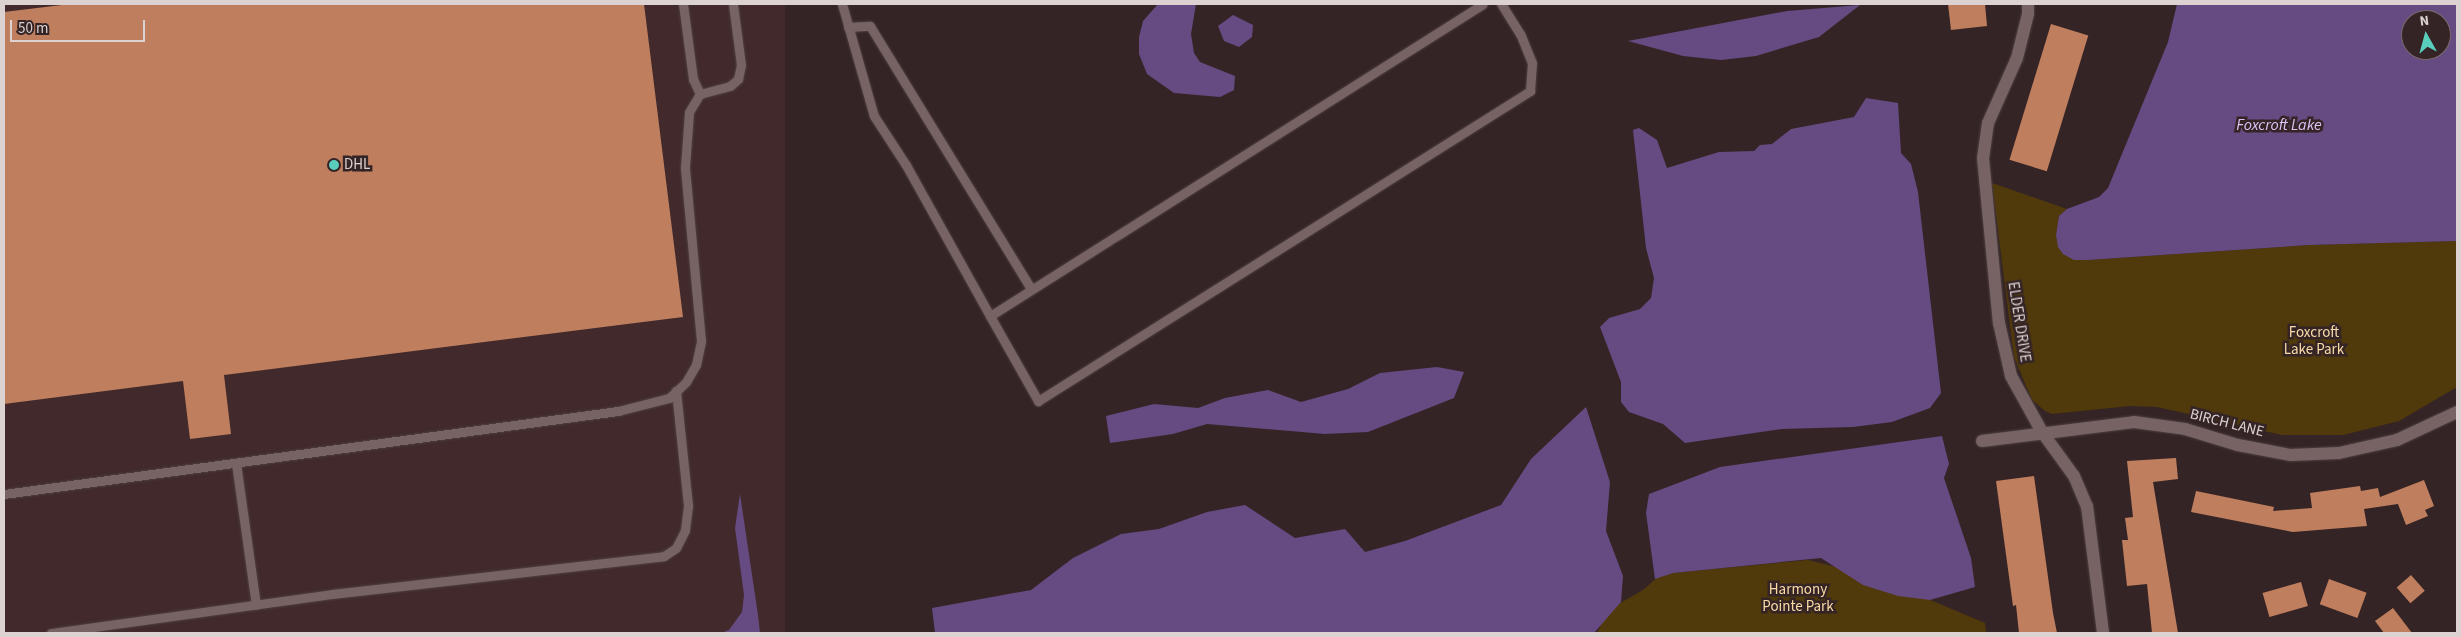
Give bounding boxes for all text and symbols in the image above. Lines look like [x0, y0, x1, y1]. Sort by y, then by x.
scale bar [12, 10, 148, 42]
north arrow [2401, 10, 2451, 60]
text: N [2418, 11, 2430, 32]
text: 50 m [18, 18, 48, 39]
water label: Foxcroft Lake [2236, 115, 2322, 135]
place label: DHL [344, 156, 370, 174]
marker: DHL [328, 159, 340, 171]
street label: ELDER DRIVE [2004, 280, 2034, 364]
park label: Foxcroft Lake Park [2284, 323, 2344, 358]
street label: BIRCH LANE [2188, 405, 2266, 441]
park label: Harmony Pointe Park [1762, 580, 1834, 615]

